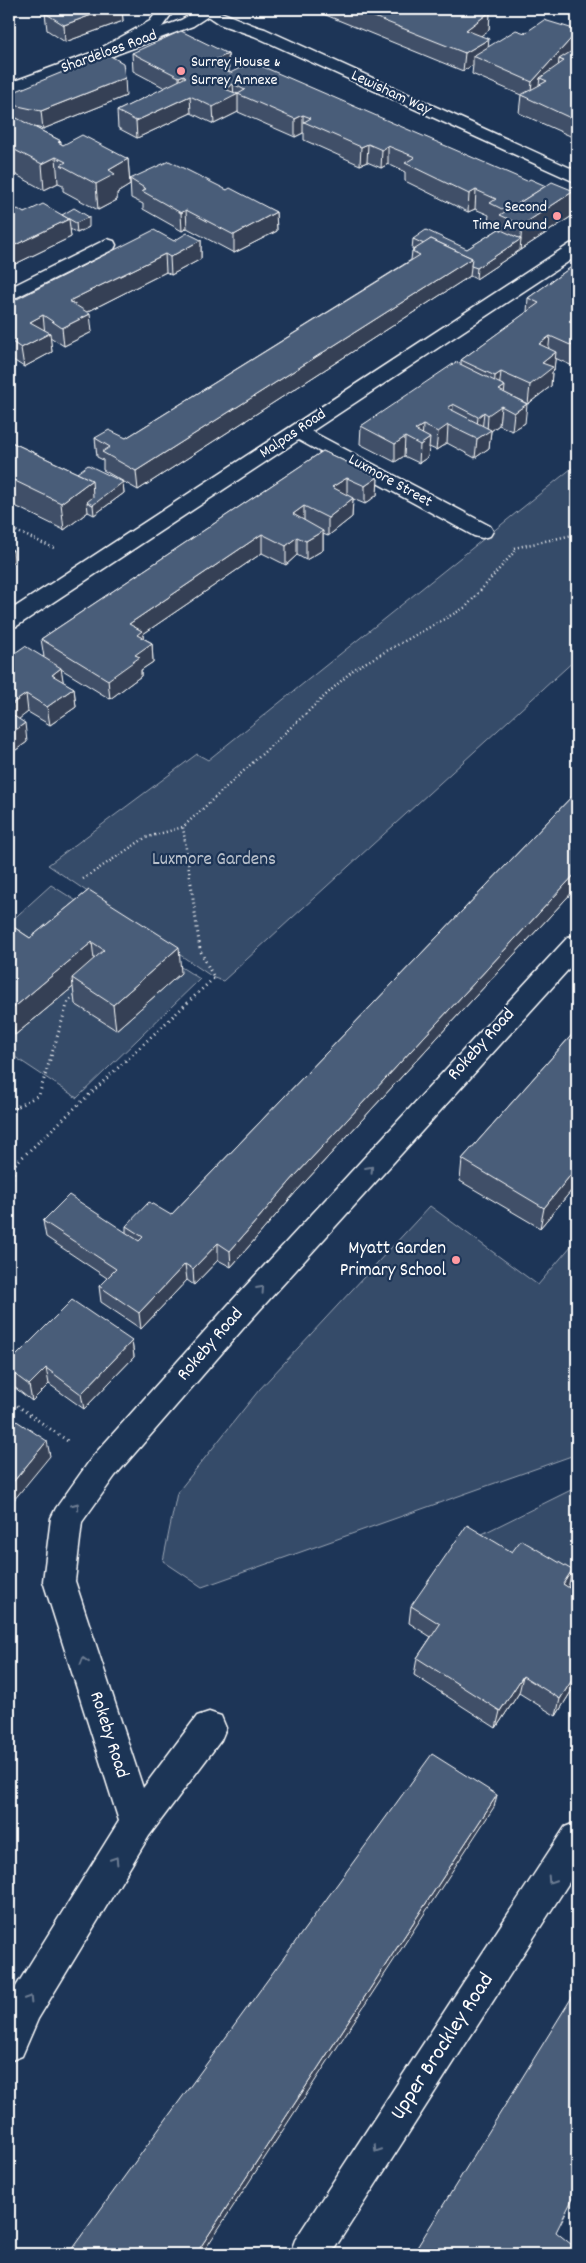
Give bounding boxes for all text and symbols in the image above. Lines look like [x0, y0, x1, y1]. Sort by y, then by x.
street label: Shardeloes Road [58, 24, 160, 80]
place label: Surrey House & Surrey Annexe [191, 51, 281, 92]
street label: Lewisham Way [347, 64, 435, 122]
marker: Surrey House & Surrey Annexe [175, 65, 187, 77]
place label: Second Time Around [472, 196, 547, 237]
marker: Second Time Around [551, 210, 563, 222]
street label: Malpas Road [255, 403, 331, 465]
street label: Luxmore Street [344, 448, 436, 514]
park label: Luxmore Gardens [152, 847, 276, 874]
street label: Rokeby Road [442, 1003, 522, 1087]
one-way arrow [364, 1165, 373, 1174]
place label: Myatt Garden Primary School [340, 1236, 446, 1285]
marker: Myatt Garden Primary School [450, 1254, 462, 1266]
one-way arrow [255, 1286, 264, 1295]
street label: Rokeby Road [171, 1302, 251, 1388]
one-way arrow [70, 1502, 79, 1512]
one-way arrow [79, 1658, 89, 1666]
street label: Rokeby Road [81, 1688, 135, 1782]
one-way arrow [108, 1857, 118, 1866]
one-way arrow [548, 1874, 557, 1883]
street label: Upper Brockley Road [384, 1967, 502, 2127]
one-way arrow [23, 1995, 33, 2004]
one-way arrow [374, 2143, 383, 2152]

